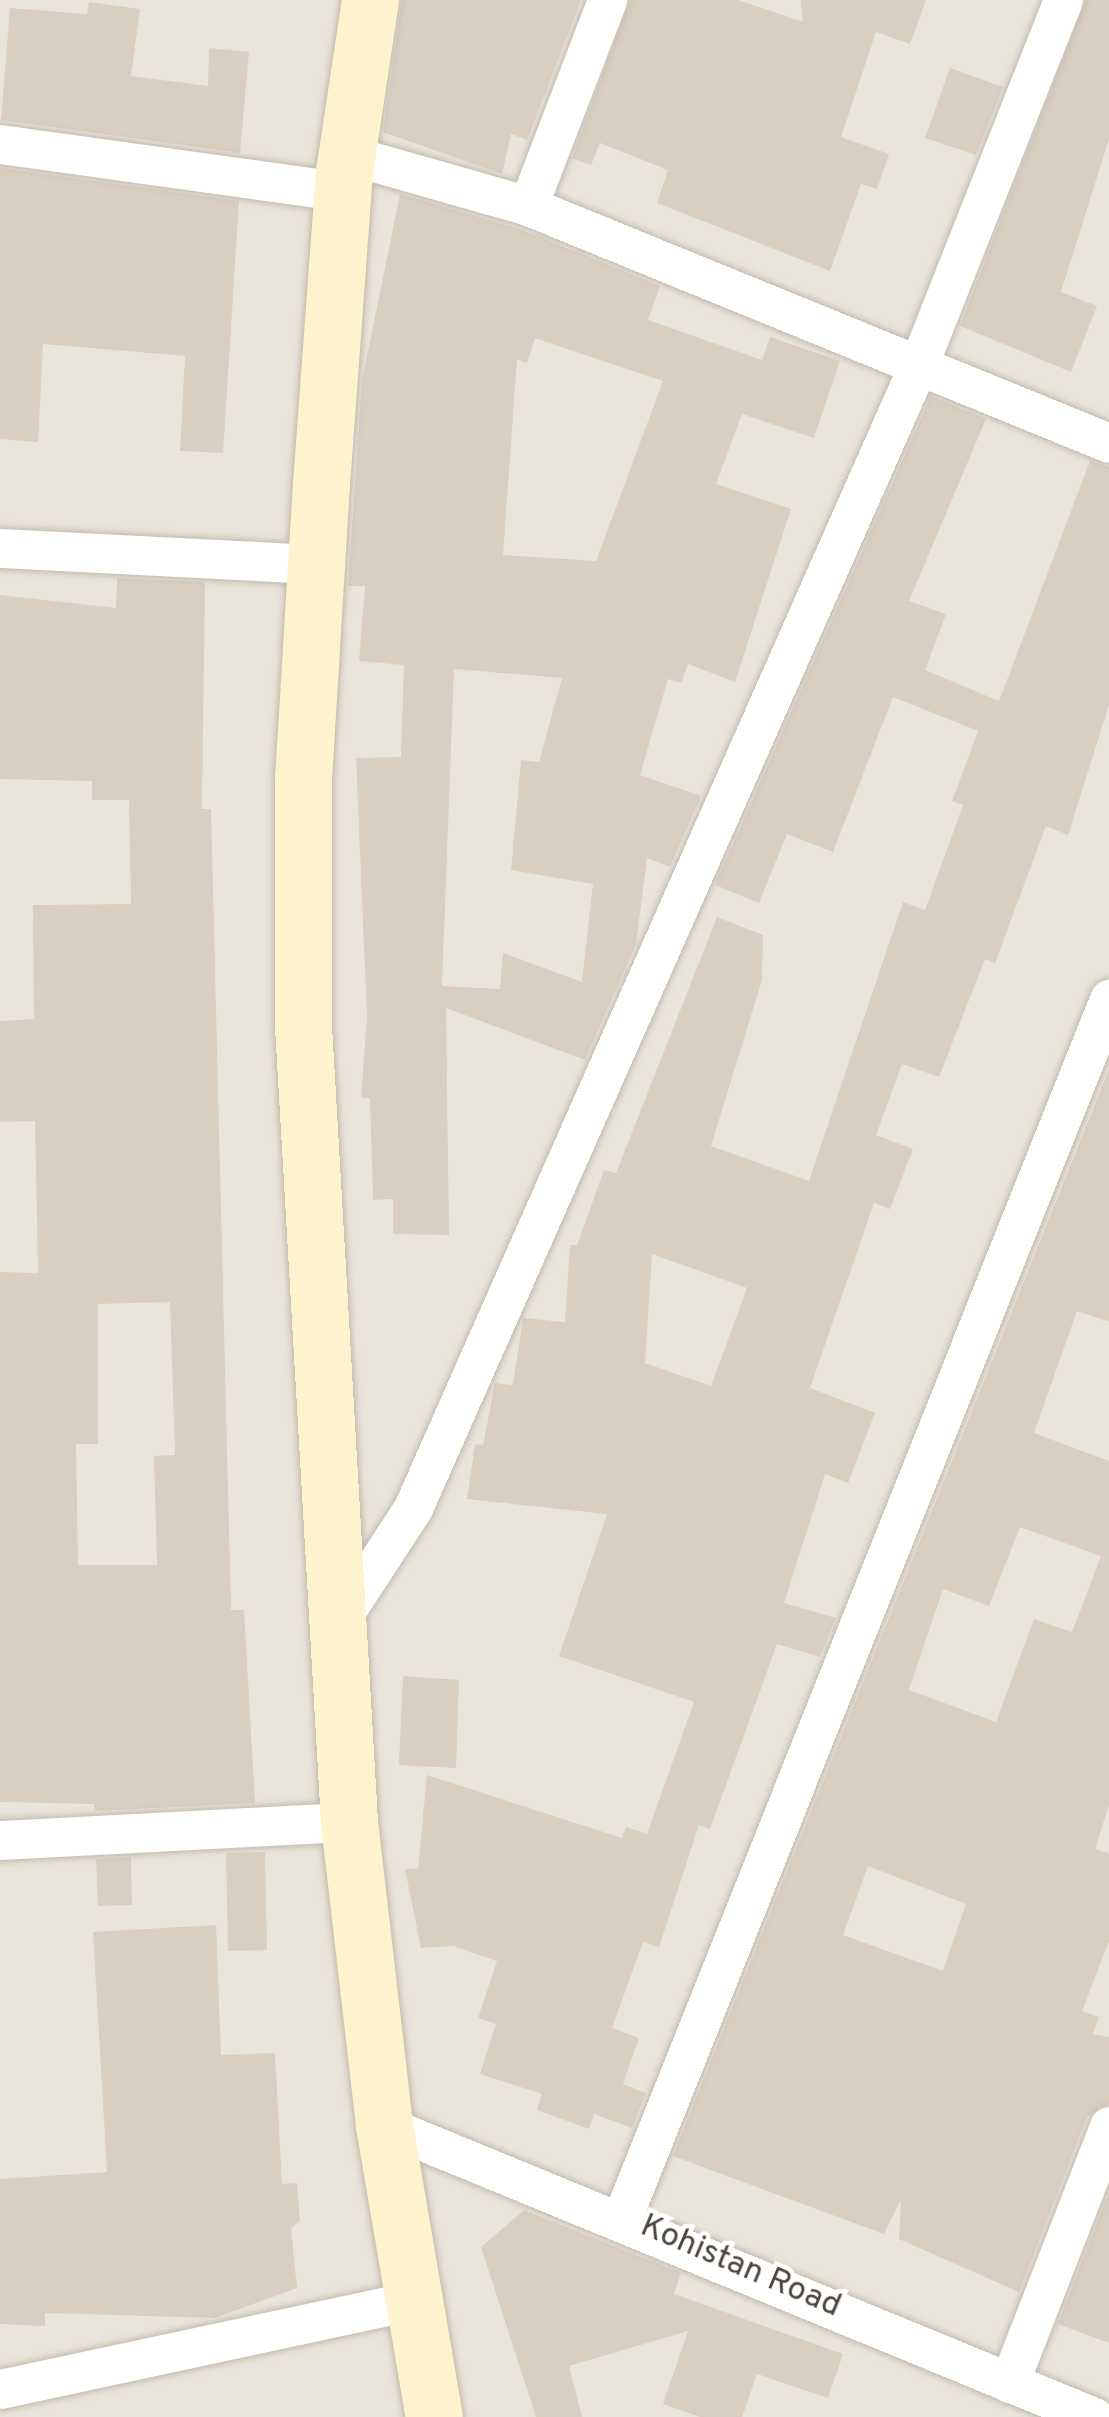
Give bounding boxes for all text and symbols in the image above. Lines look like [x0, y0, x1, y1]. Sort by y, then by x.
street label: Kohistan Road [634, 2208, 846, 2328]

